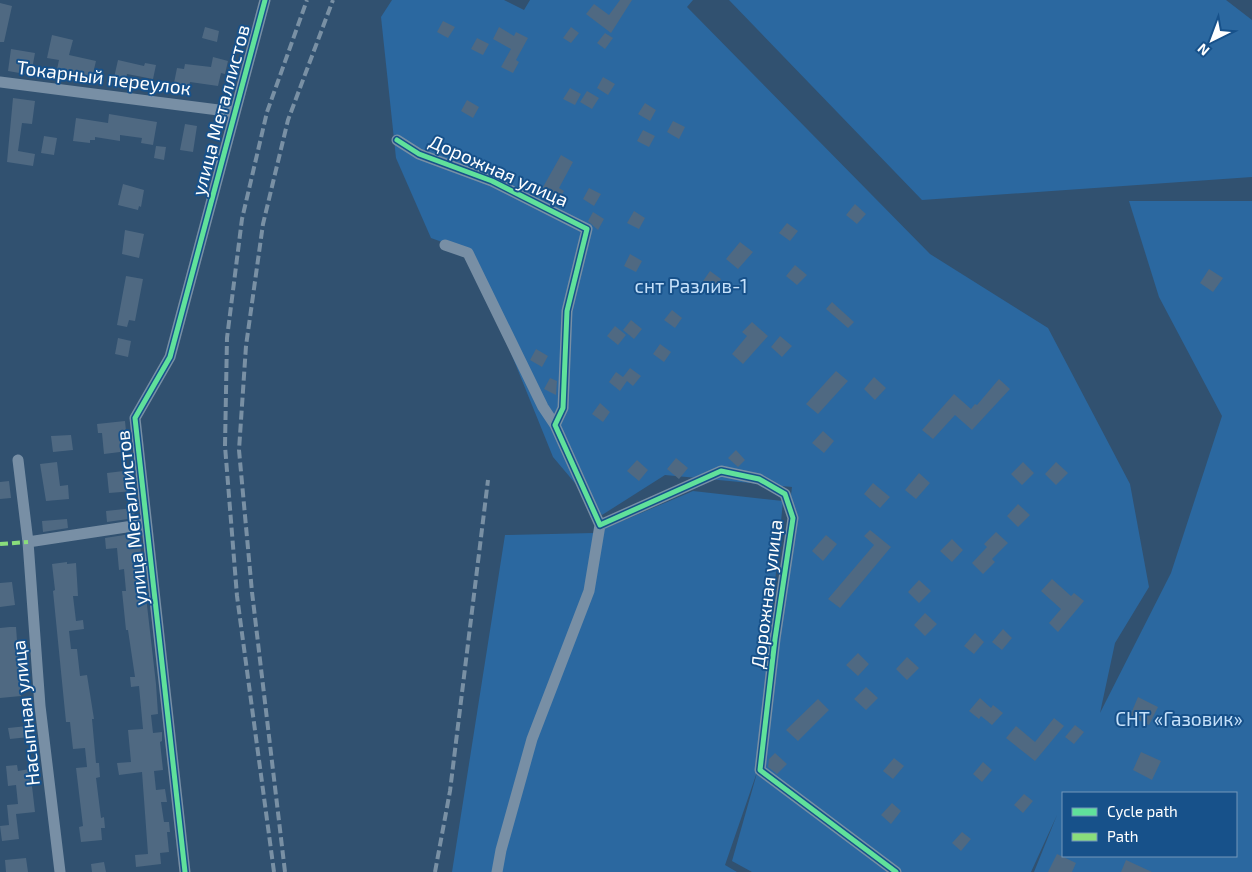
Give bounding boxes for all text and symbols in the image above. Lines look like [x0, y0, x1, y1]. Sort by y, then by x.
north arrow [1187, 15, 1237, 65]
street label: улица Металлистов [186, 22, 255, 198]
text: N [1194, 40, 1212, 60]
street label: Токарный переулок [15, 55, 192, 100]
street label: Дорожная улица [425, 129, 572, 212]
park label: снт Разлив-1 [635, 274, 747, 297]
street label: улица Металлистов [110, 429, 153, 607]
street label: Дорожная улица [745, 518, 788, 670]
street label: Насыпная улица [6, 639, 45, 787]
park label: СНТ «Газовик» [1115, 707, 1243, 730]
legend [1062, 792, 1237, 857]
text: Cycle path [1107, 802, 1178, 820]
text: Path [1107, 827, 1138, 845]

